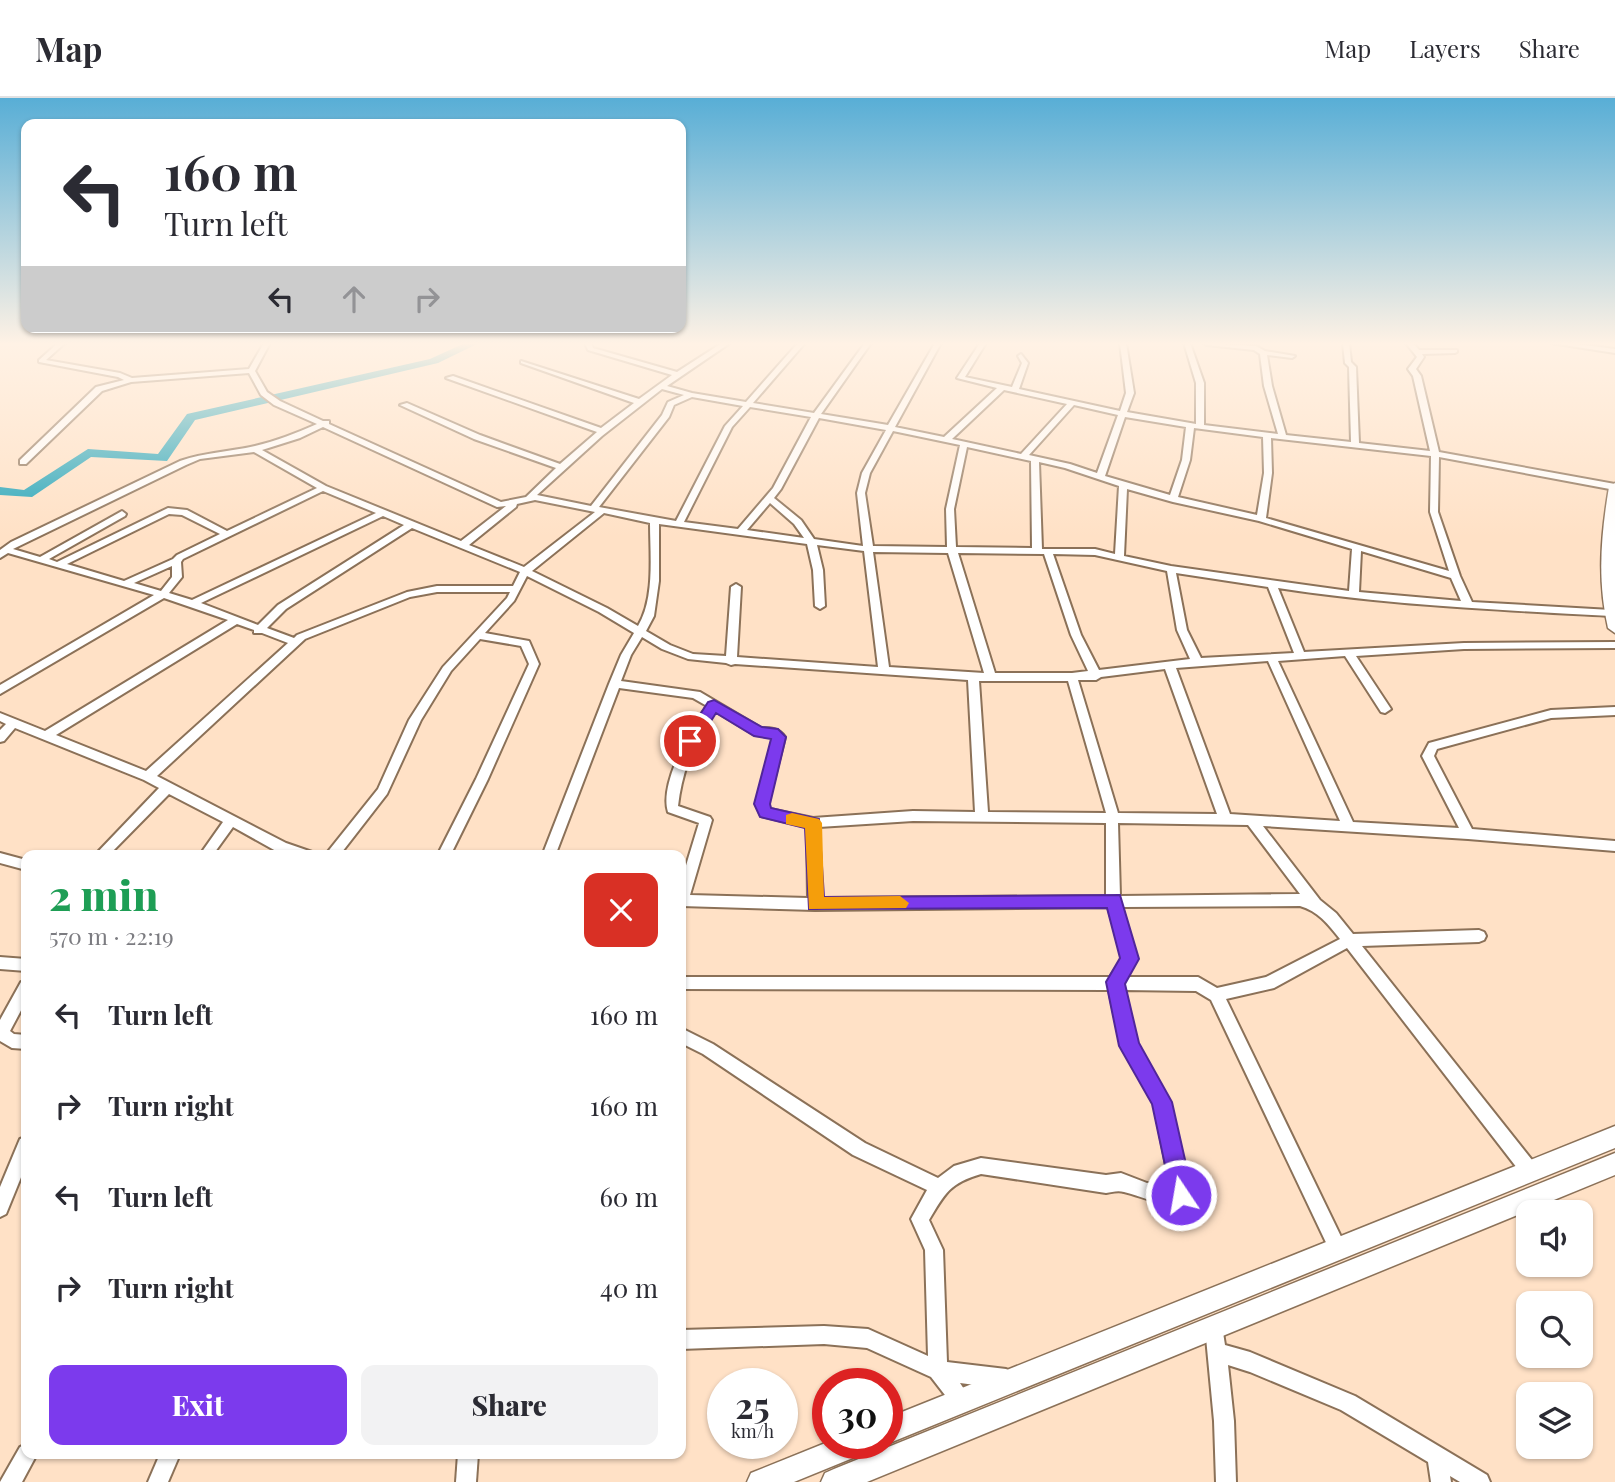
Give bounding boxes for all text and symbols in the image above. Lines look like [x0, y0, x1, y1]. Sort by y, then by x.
text: Map [35, 26, 102, 70]
text: Map [1325, 32, 1371, 64]
text: Layers [1409, 32, 1481, 64]
text: Share [1519, 32, 1580, 64]
text: 160 m [164, 138, 298, 203]
icon: left [49, 147, 140, 238]
text: Turn left [164, 201, 288, 244]
icon: left [262, 280, 300, 318]
icon: ahead [335, 280, 373, 318]
icon: right [408, 280, 446, 318]
pin [660, 711, 720, 771]
icon: arrive [671, 722, 709, 760]
text: 2 min [49, 866, 158, 922]
button: close [584, 873, 658, 947]
text: 570 m · 22:19 [49, 920, 174, 951]
icon: left [49, 996, 87, 1034]
text: Turn left [108, 997, 213, 1032]
text: 160 m [590, 997, 658, 1032]
icon: right [49, 1087, 87, 1125]
text: Turn right [108, 1088, 234, 1123]
text: 160 m [590, 1088, 658, 1123]
position arrow [1144, 1158, 1218, 1232]
icon: left [49, 1178, 87, 1216]
text: Turn left [108, 1179, 213, 1214]
text: 60 m [599, 1179, 658, 1214]
map controls [1516, 1200, 1593, 1459]
button: sound [1516, 1200, 1593, 1277]
icon: right [49, 1269, 87, 1307]
text: Turn right [108, 1270, 234, 1305]
text: 40 m [600, 1270, 658, 1305]
button: search [1516, 1291, 1593, 1368]
button: Exit [49, 1365, 347, 1445]
button: Share [361, 1365, 658, 1445]
speed limit sign: 30 [812, 1368, 903, 1459]
text: 25 [735, 1381, 770, 1428]
button: layers [1516, 1382, 1593, 1459]
text: km/h [731, 1419, 774, 1443]

